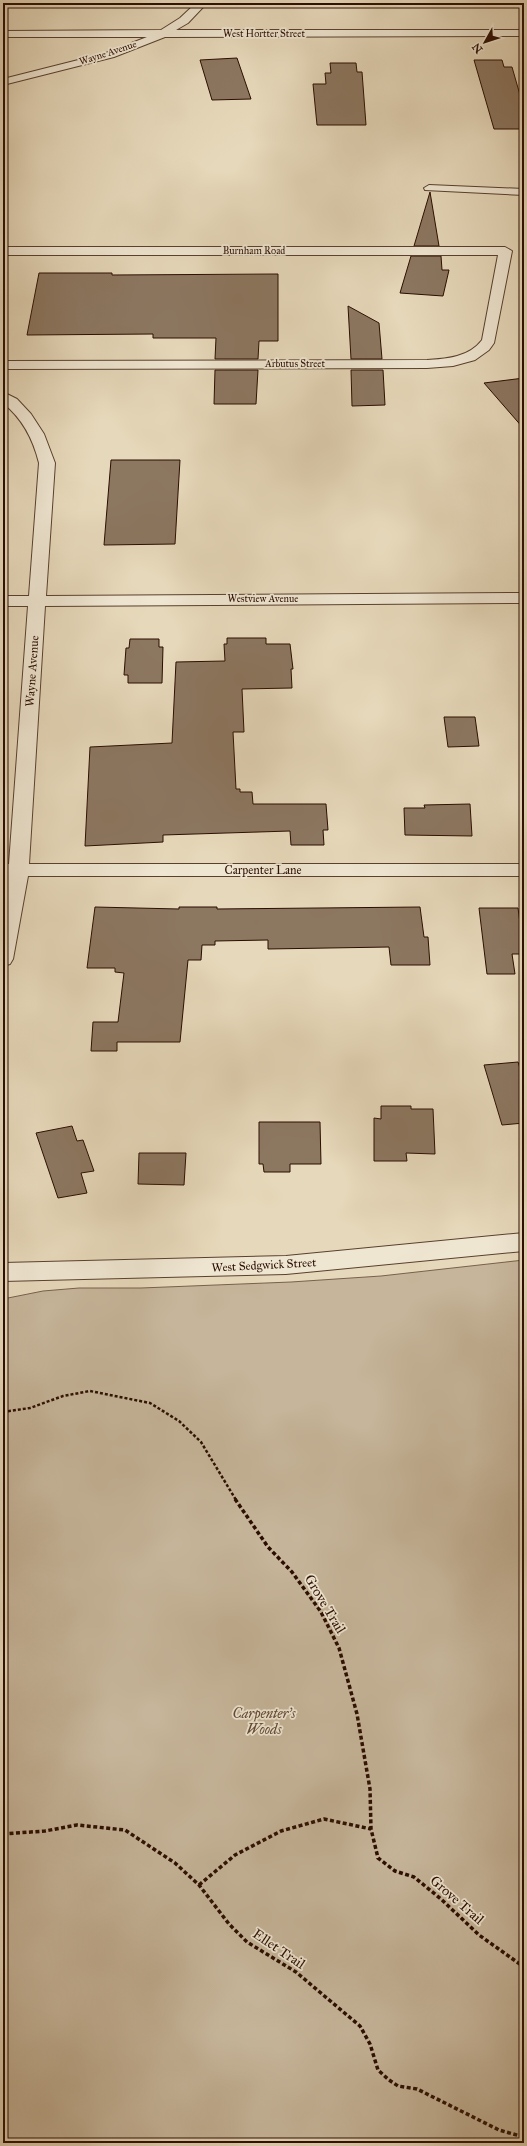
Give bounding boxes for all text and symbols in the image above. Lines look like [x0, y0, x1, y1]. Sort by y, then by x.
north arrow [465, 22, 505, 62]
street label: West Hortter Street [223, 28, 305, 40]
street label: Wayne Avenue [78, 38, 138, 68]
text: N [469, 40, 486, 56]
street label: Burnham Road [223, 245, 285, 257]
street label: Arbutus Street [264, 358, 326, 370]
street label: Westview Avenue [228, 593, 298, 605]
street label: Wayne Avenue [23, 635, 41, 707]
street label: Carpenter Lane [225, 863, 301, 877]
street label: West Sedgwick Street [211, 1255, 318, 1276]
street label: Grove Trail [301, 1571, 349, 1637]
park label: Carpenter's Woods [232, 1705, 297, 1738]
street label: Grove Trail [427, 1872, 488, 1928]
street label: Ellet Trail [250, 1925, 309, 1973]

